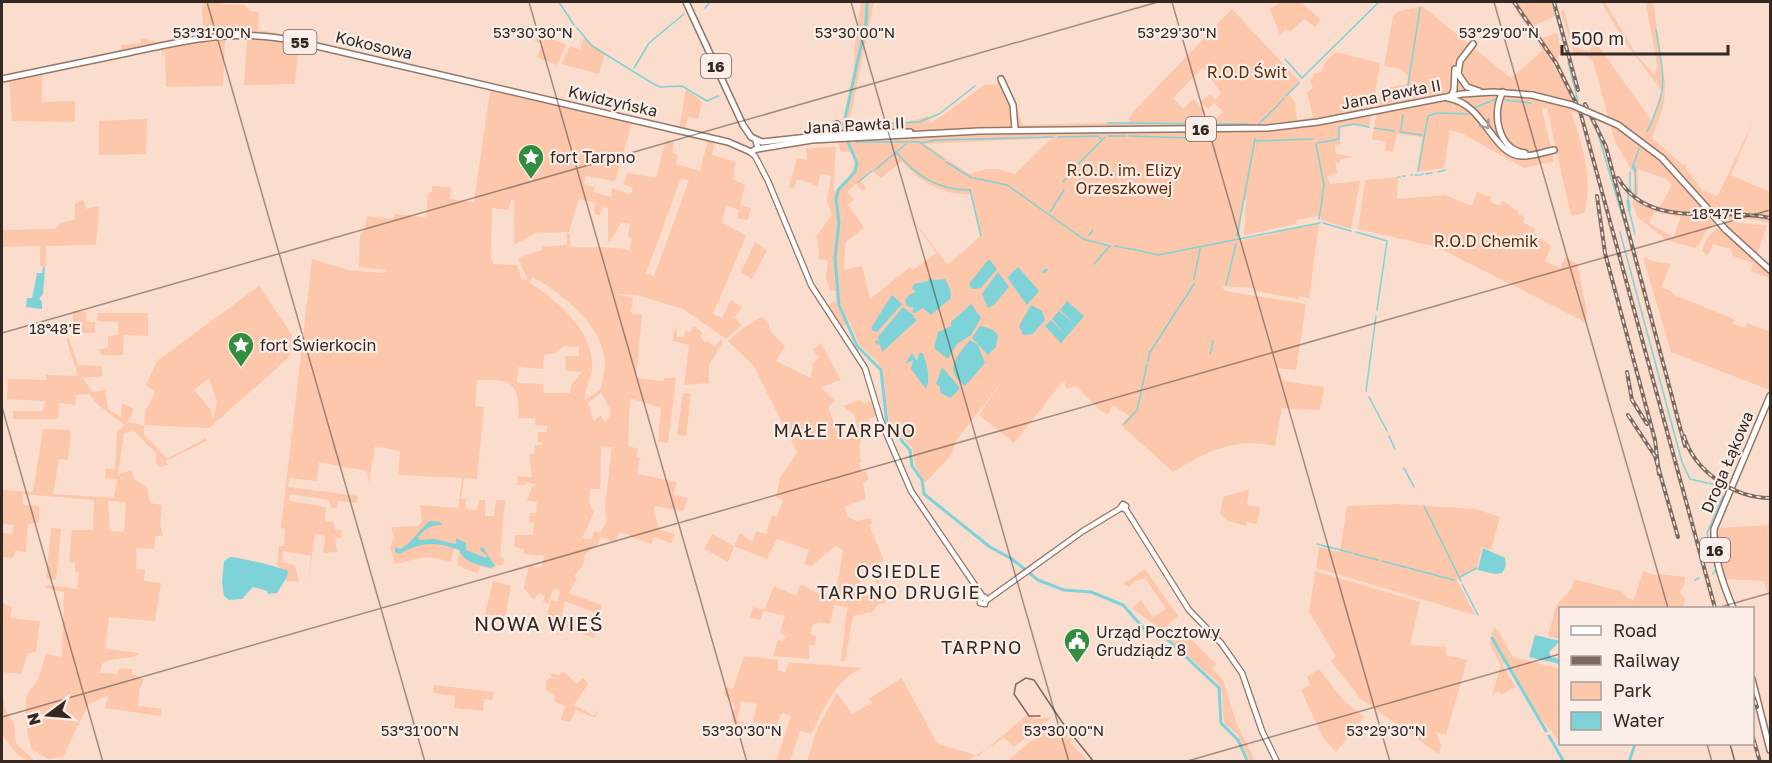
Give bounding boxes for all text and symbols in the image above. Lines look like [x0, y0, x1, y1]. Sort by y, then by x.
scale bar [1562, 18, 1728, 56]
text: 53°31'00"N [173, 23, 251, 41]
text: 53°30'30"N [493, 23, 573, 41]
text: 53°30'00"N [815, 23, 895, 41]
text: 53°29'30"N [1137, 23, 1217, 41]
text: 53°29'00"N [1459, 23, 1539, 41]
street label: Kokosowa [334, 26, 414, 64]
text: 500 m [1571, 27, 1624, 49]
road number: 55 [284, 30, 316, 54]
road number: 16 [701, 54, 731, 78]
park label: R.O.D Świt [1207, 62, 1287, 82]
street label: Jana Pawła II [1339, 75, 1443, 113]
street label: Kwidzyńska [566, 81, 660, 121]
street label: Jana Pawła II [803, 112, 905, 138]
road number: 16 [1186, 117, 1216, 141]
one-way arrow [1479, 118, 1490, 129]
place icon: fort Tarpno [516, 142, 546, 180]
place label: fort Tarpno [550, 147, 635, 167]
park label: R.O.D. im. Elizy Orzeszkowej [1066, 160, 1182, 198]
text: 18°47'E [1692, 204, 1742, 222]
park label: R.O.D Chemik [1434, 231, 1538, 251]
text: 18°48'E [29, 319, 81, 337]
place icon: fort Świerkocin [226, 330, 256, 368]
place label: fort Świerkocin [260, 335, 376, 355]
street label: Droga Łąkowa [1697, 408, 1757, 516]
district label: MAŁE TARPNO [774, 419, 916, 441]
road number: 16 [1700, 538, 1730, 562]
district label: OSIEDLE TARPNO DRUGIE [817, 560, 981, 603]
legend [1559, 607, 1754, 745]
district label: NOWA WIEŚ [474, 611, 604, 635]
text: Road [1613, 619, 1657, 641]
place label: Urząd Pocztowy Grudziądz 8 [1096, 622, 1220, 660]
public building icon: Urząd Pocztowy Grudziądz 8 [1062, 626, 1092, 664]
district label: TARPNO [941, 636, 1023, 658]
text: Railway [1613, 649, 1680, 671]
text: Park [1613, 679, 1652, 701]
north arrow [18, 685, 78, 745]
text: Water [1613, 709, 1664, 731]
text: N [22, 711, 45, 728]
text: 53°31'00"N [381, 721, 459, 739]
text: 53°30'30"N [702, 721, 782, 739]
text: 53°30'00"N [1024, 721, 1104, 739]
text: 53°29'30"N [1346, 721, 1426, 739]

